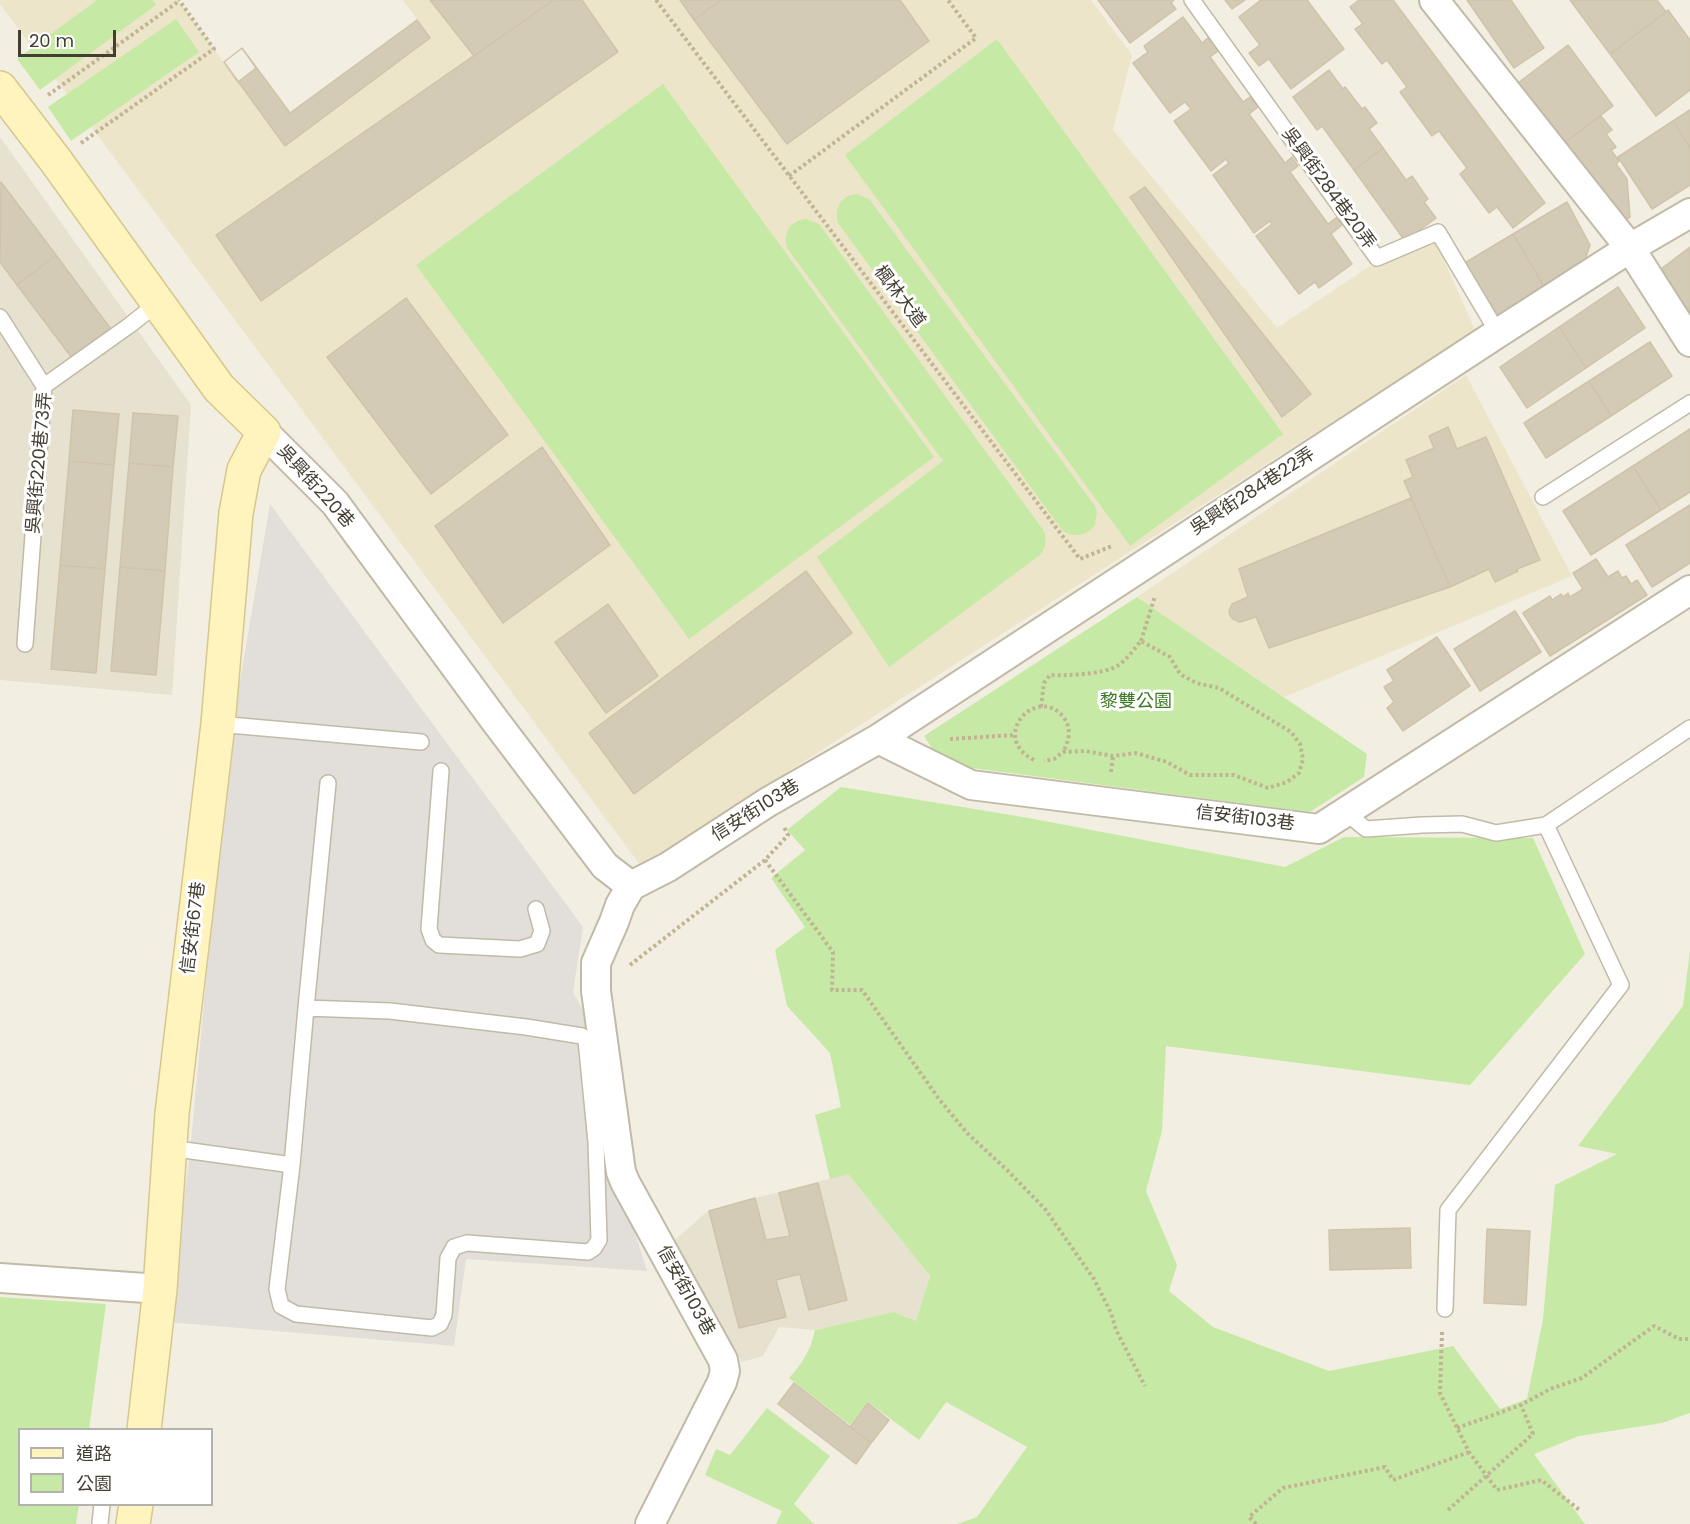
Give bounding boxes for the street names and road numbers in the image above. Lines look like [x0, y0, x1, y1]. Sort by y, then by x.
street label: 吳興街284巷20弄 [1277, 124, 1379, 254]
street label: 楓林大道 [869, 262, 929, 332]
street label: 吳興街220巷73弄 [23, 391, 57, 535]
street label: 吳興街220巷 [272, 441, 358, 533]
street label: 吳興街284巷22弄 [1187, 444, 1319, 540]
street label: 信安街103巷 [708, 775, 804, 847]
street label: 信安街103巷 [1194, 802, 1296, 836]
street label: 信安街67巷 [178, 880, 210, 976]
street label: 信安街103巷 [651, 1242, 719, 1340]

